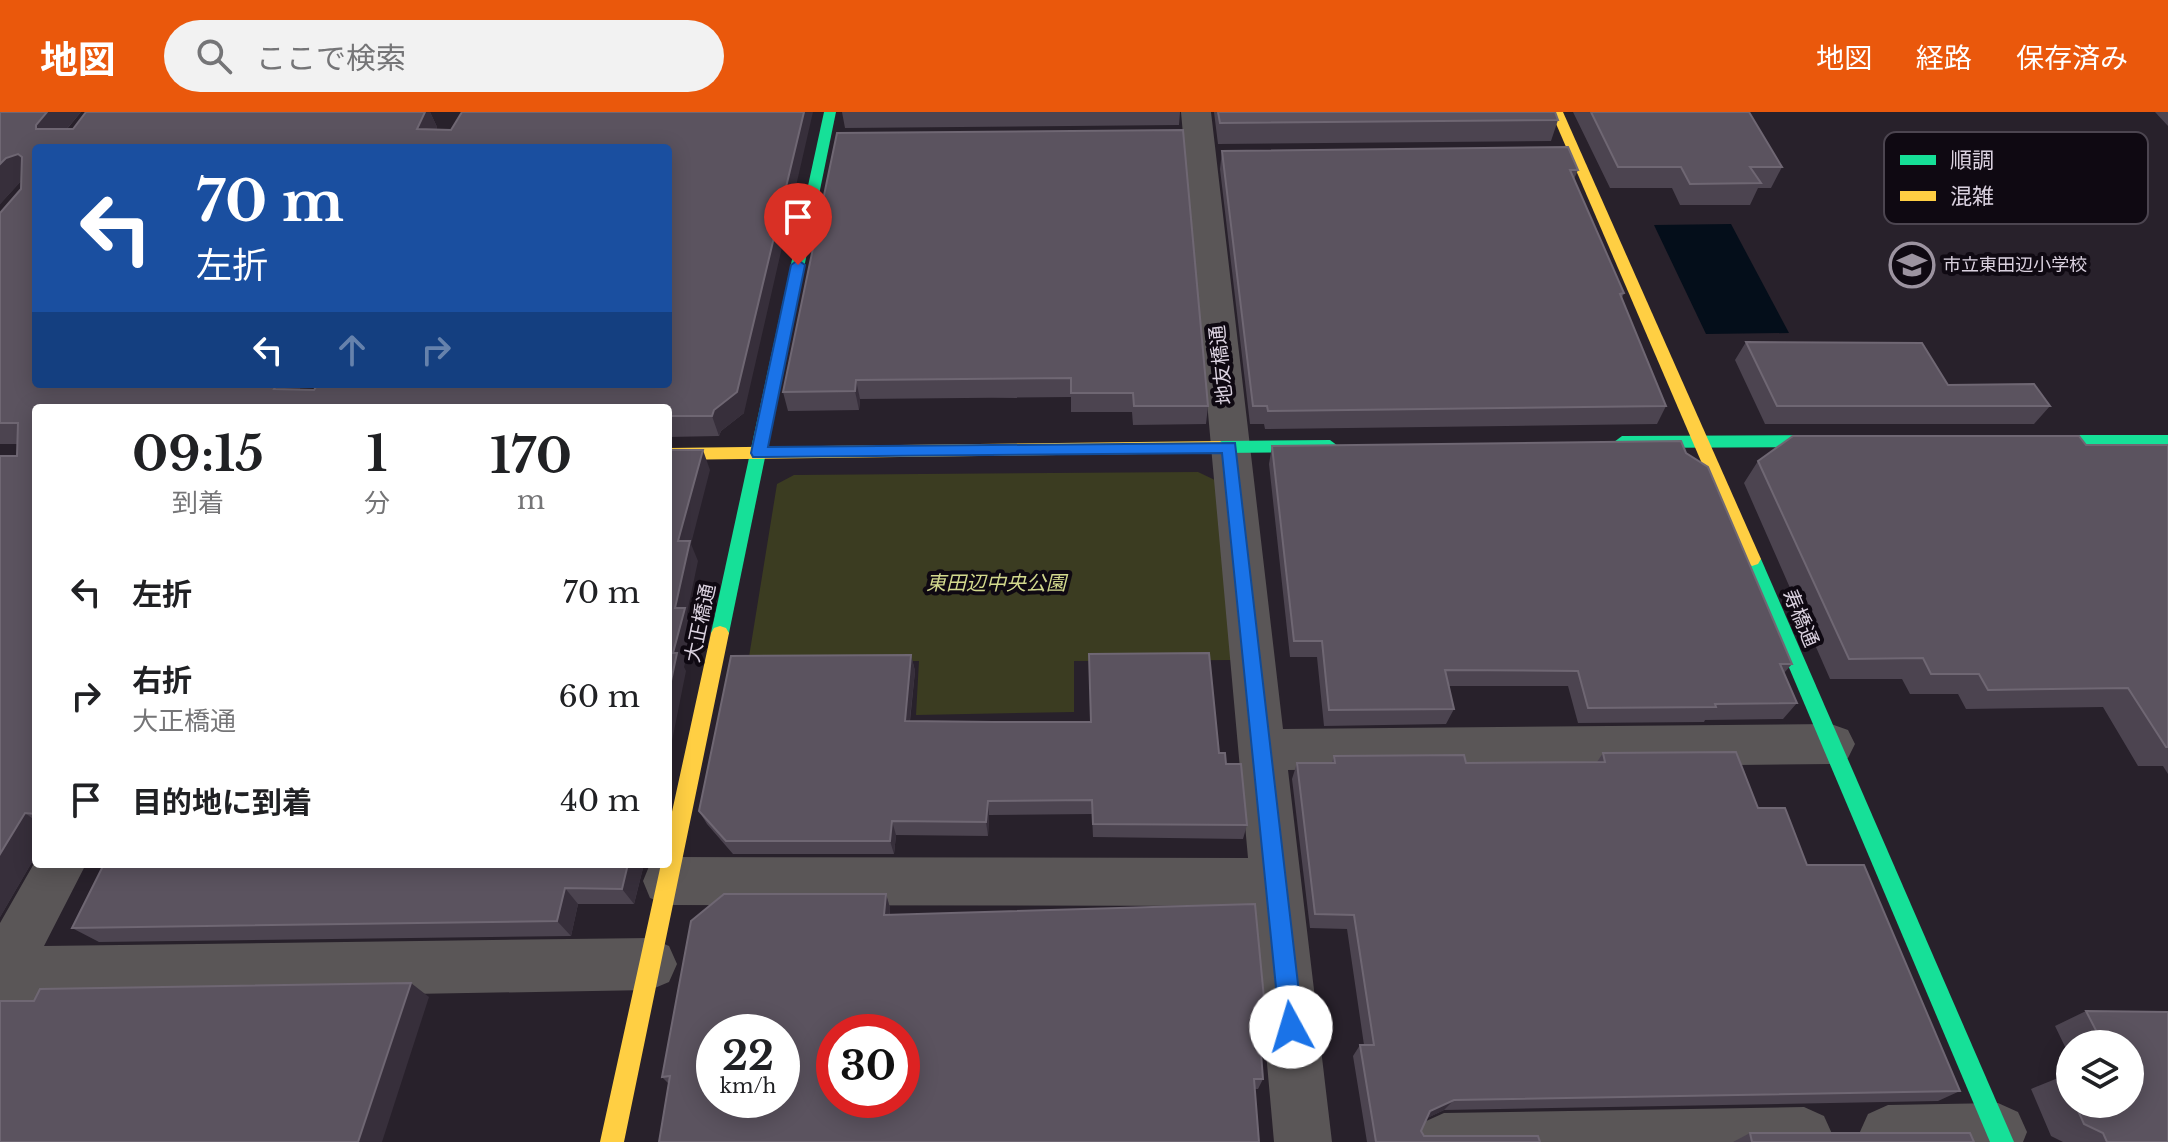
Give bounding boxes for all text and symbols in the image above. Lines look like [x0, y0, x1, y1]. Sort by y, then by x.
search box [164, 20, 724, 92]
icon: search [192, 34, 236, 78]
text: 地図 [40, 36, 116, 83]
text: ここで検索 [256, 40, 406, 77]
text: 地図 [1816, 41, 1872, 76]
text: 経路 [1916, 41, 1972, 76]
text: 保存済み [2016, 41, 2128, 76]
legend [1884, 132, 2148, 224]
text: 順調 [1950, 147, 1994, 174]
text: 70 m [196, 167, 344, 236]
icon: left [64, 176, 168, 280]
pin [764, 183, 832, 265]
text: 混雑 [1950, 183, 1994, 210]
icon: arrive [776, 195, 820, 239]
school or university icon: 市立東田辺小学校 [1888, 241, 1936, 289]
text: 左折 [196, 243, 268, 288]
place label: 市立東田辺小学校 [1943, 254, 2087, 276]
street label: 地友橋通 [1205, 324, 1237, 406]
icon: left [246, 328, 290, 372]
icon: ahead [330, 328, 374, 372]
icon: right [414, 328, 458, 372]
text: 09:15 [132, 424, 264, 484]
text: 1 [366, 424, 387, 484]
text: 170 [490, 426, 572, 486]
text: m [517, 484, 545, 516]
text: 到着 [172, 487, 224, 519]
text: 分 [364, 487, 390, 519]
icon: left [64, 570, 108, 614]
park label: 東田辺中央公園 [926, 571, 1069, 595]
text: 70 m [563, 574, 640, 611]
text: 左折 [132, 576, 192, 613]
street label: 大正橋通 [680, 581, 720, 665]
street label: 寿橋通 [1778, 586, 1824, 650]
text: 右折 [132, 662, 192, 699]
icon: right [64, 674, 108, 718]
text: 60 m [558, 678, 640, 715]
text: 大正橋通 [132, 705, 236, 737]
icon: arrive [64, 778, 108, 822]
text: 40 m [560, 782, 640, 819]
text: 目的地に到着 [132, 784, 312, 821]
position arrow [1249, 985, 1333, 1069]
speed limit sign: 30 [816, 1014, 920, 1118]
map controls [2056, 1030, 2144, 1118]
button: layers [2056, 1030, 2144, 1118]
text: 22 [722, 1031, 774, 1081]
text: km/h [720, 1074, 776, 1098]

